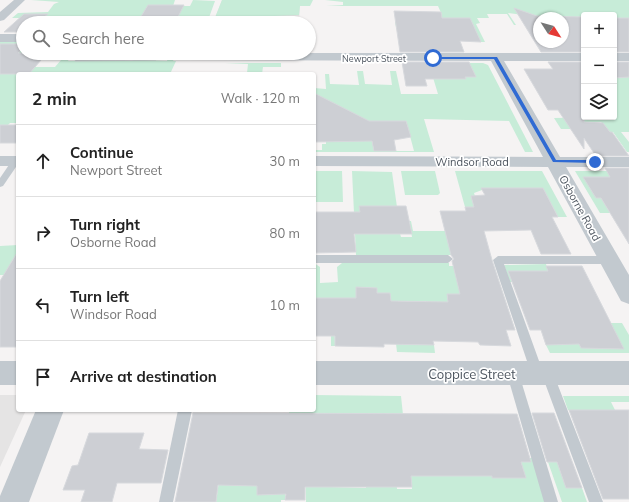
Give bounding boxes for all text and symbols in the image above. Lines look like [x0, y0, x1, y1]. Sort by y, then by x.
north arrow [533, 12, 569, 48]
map controls [581, 12, 617, 120]
button: + [581, 12, 617, 48]
search box [16, 16, 316, 60]
icon: search [30, 27, 52, 49]
text: Search here [62, 29, 144, 48]
button: − [581, 48, 617, 84]
route start [424, 49, 442, 67]
street label: Newport Street [342, 53, 406, 64]
button: layers [581, 84, 617, 120]
text: 2 min [32, 88, 77, 109]
text: Walk · 120 m [221, 90, 300, 106]
text: Continue [70, 143, 133, 162]
icon: ahead [32, 150, 54, 172]
text: 30 m [270, 153, 300, 169]
route end [586, 153, 604, 171]
street label: Windsor Road [435, 155, 509, 169]
text: Newport Street [70, 162, 162, 178]
street label: Osborne Road [556, 173, 604, 243]
text: Turn right [70, 215, 140, 234]
icon: right [32, 222, 54, 244]
text: 80 m [270, 225, 300, 241]
text: Osborne Road [70, 234, 156, 250]
text: Turn left [70, 287, 129, 306]
icon: left [32, 294, 54, 316]
text: 10 m [270, 297, 300, 313]
text: Windsor Road [70, 306, 157, 322]
icon: arrive [32, 366, 54, 388]
street label: Coppice Street [428, 366, 516, 382]
text: Arrive at destination [70, 367, 217, 386]

